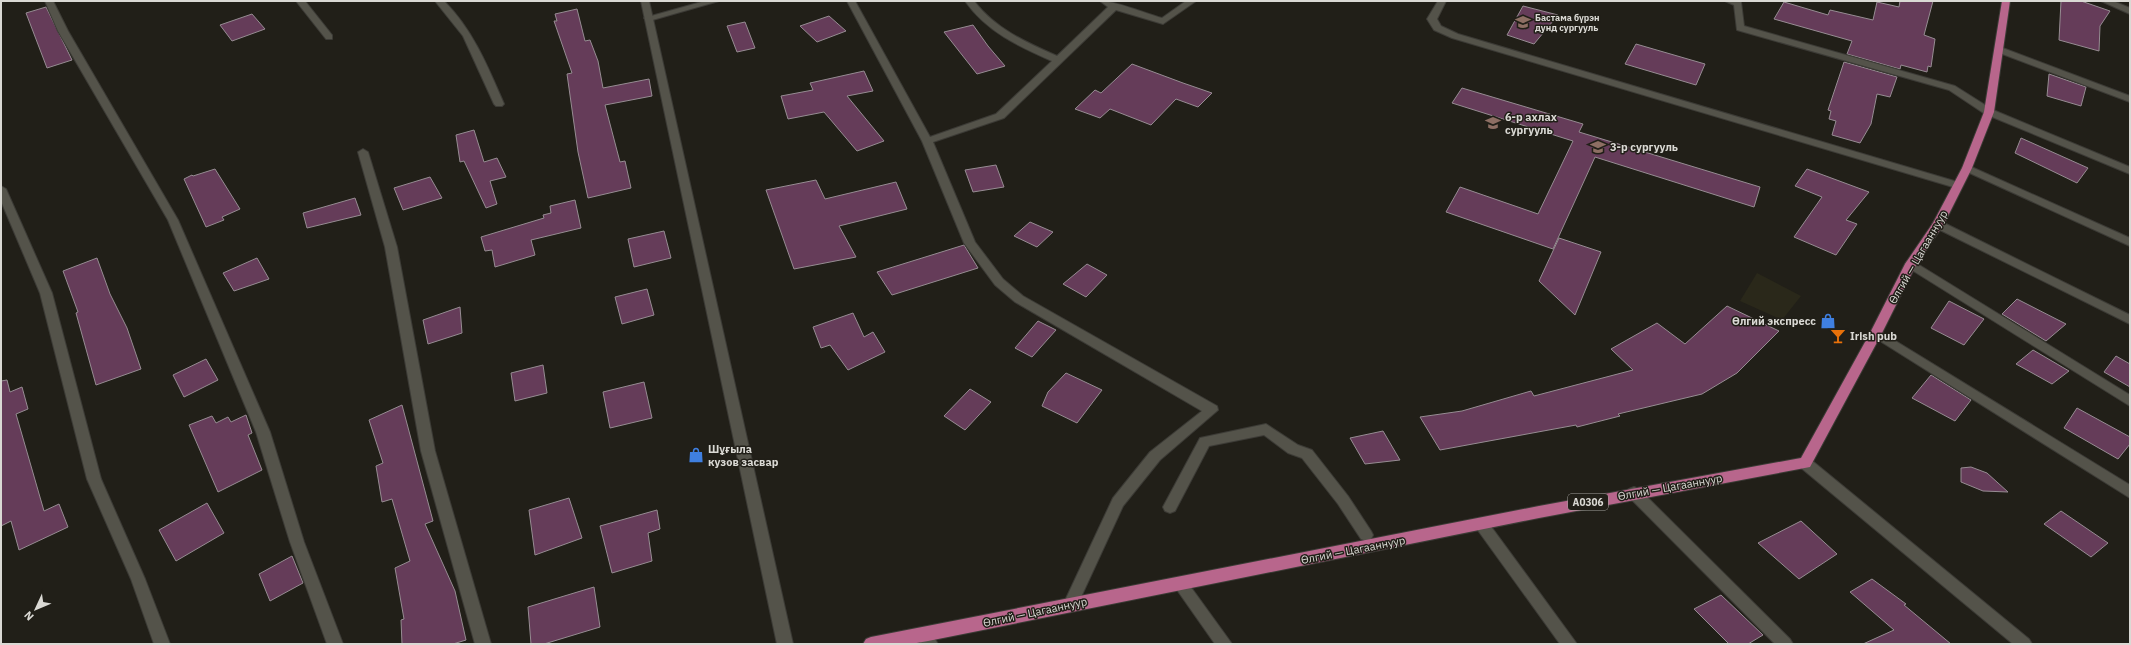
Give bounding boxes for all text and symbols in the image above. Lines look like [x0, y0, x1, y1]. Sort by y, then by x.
place label: Бастама бүрэн дунд сургууль [1535, 12, 1600, 33]
school or university icon: Бастама бүрэн дунд сургууль [1514, 13, 1532, 31]
place label: 6-р ахлах сургууль [1505, 110, 1557, 137]
school or university icon: 6-р ахлах сургууль [1484, 114, 1502, 132]
school or university icon: 3-р сургууль [1589, 138, 1607, 156]
place label: 3-р сургууль [1610, 140, 1678, 154]
street label: Өлгий — Цагааннуур [1885, 208, 1951, 306]
shop icon: Өлгий экспресс [1819, 312, 1837, 330]
place label: Өлгий экспресс [1732, 314, 1816, 328]
bar icon: Irish pub [1829, 327, 1847, 345]
place label: Irish pub [1850, 329, 1897, 343]
place label: Шұғыла кузов засвар [708, 442, 779, 469]
shop icon: Шұғыла кузов засвар [687, 446, 705, 464]
street label: Өлгий — Цагааннуур [1617, 471, 1723, 503]
road number: A0306 [1568, 494, 1608, 510]
street label: Өлгий — Цагааннуур [1300, 533, 1406, 567]
north arrow [16, 589, 56, 629]
street label: Өлгий — Цагааннуур [982, 594, 1088, 630]
text: N [21, 608, 37, 624]

